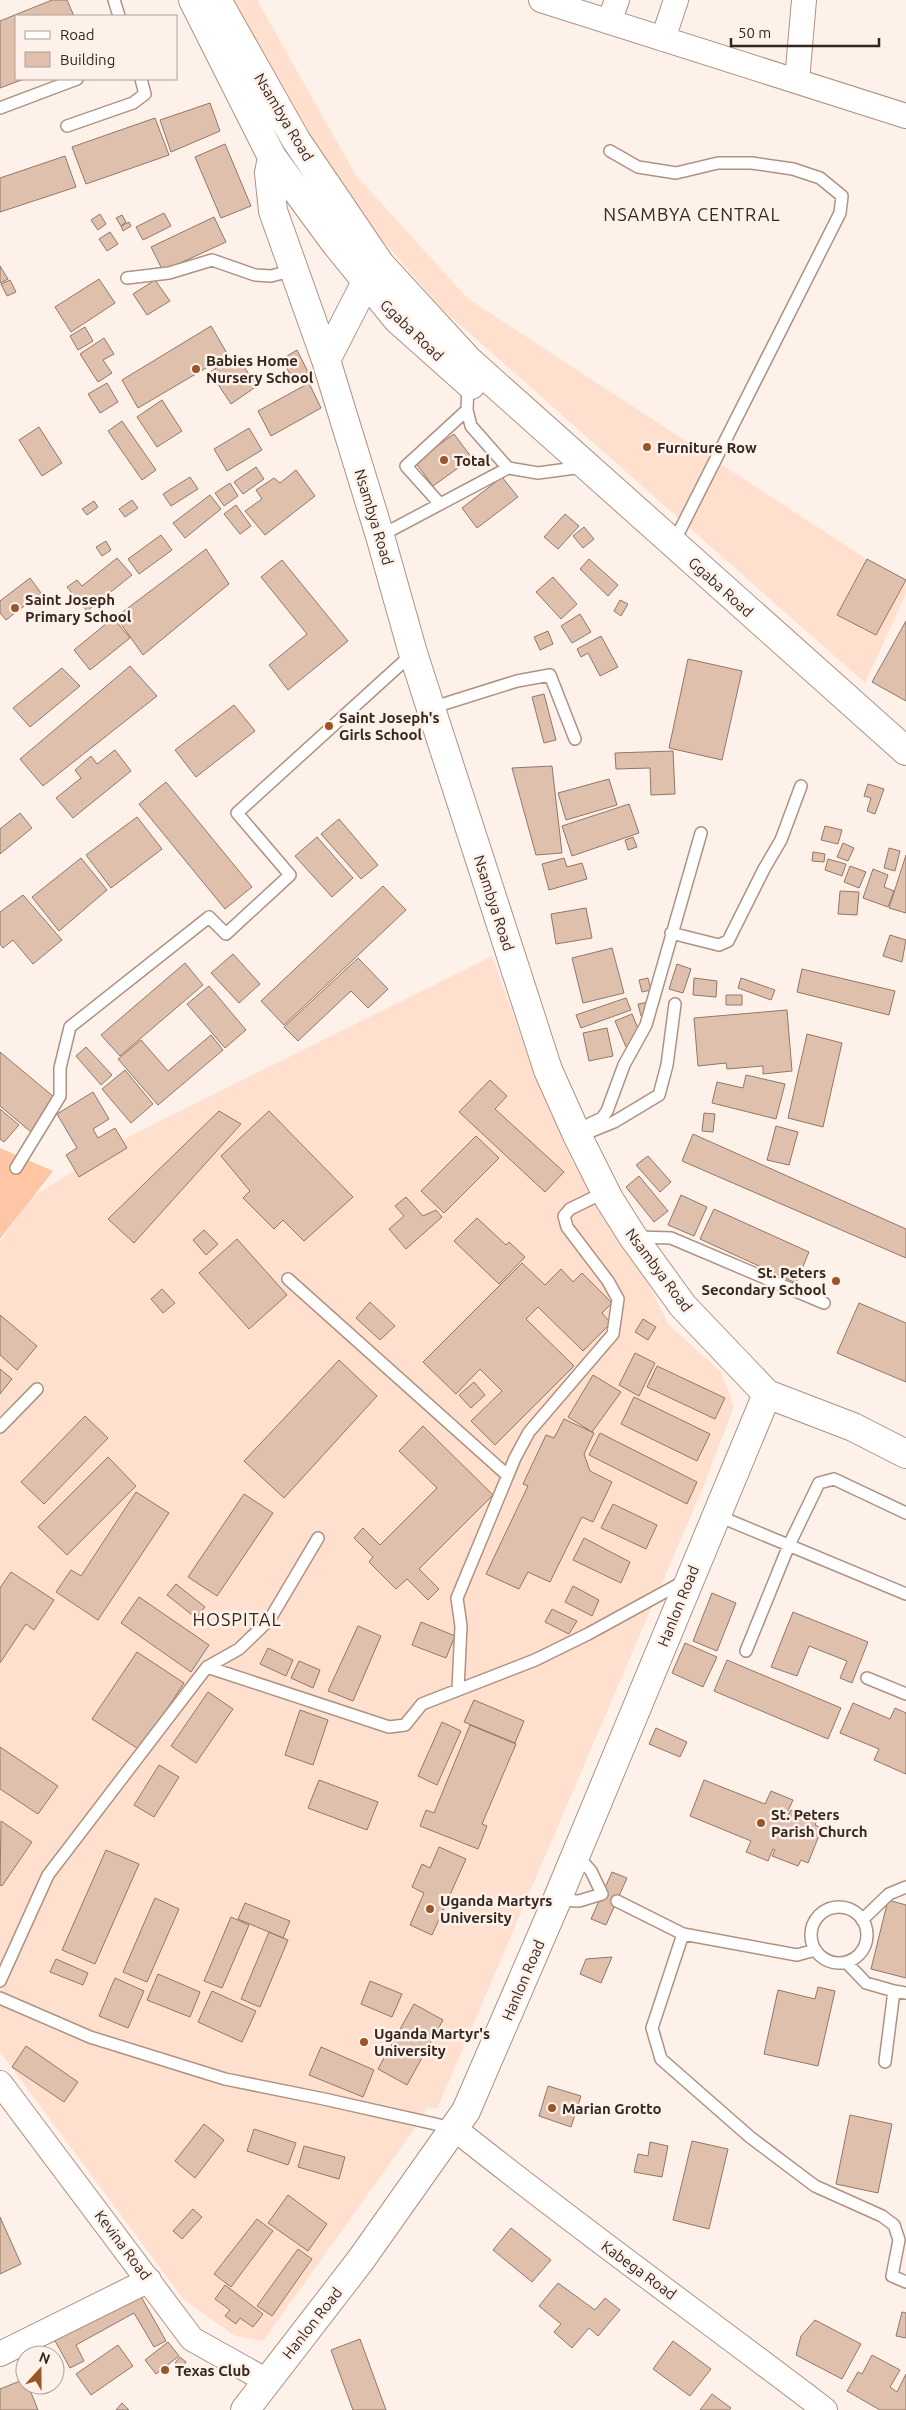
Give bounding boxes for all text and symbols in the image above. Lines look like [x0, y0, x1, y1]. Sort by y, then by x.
legend [15, 15, 178, 80]
scale bar [731, 15, 878, 47]
text: 50 m [738, 24, 771, 41]
text: Road [60, 26, 95, 43]
text: Building [60, 51, 115, 68]
street label: Nsambya Road [251, 70, 317, 164]
district label: NSAMBYA CENTRAL [603, 204, 781, 224]
street label: Ggaba Road [377, 296, 447, 364]
place label: Babies Home Nursery School [206, 352, 314, 386]
marker: Babies Home Nursery School [190, 363, 202, 375]
place label: Furniture Row [657, 439, 757, 456]
marker: Furniture Row [641, 441, 653, 453]
place label: Total [454, 452, 490, 469]
marker: Total [438, 454, 450, 466]
street label: Nsambya Road [351, 467, 397, 567]
street label: Ggaba Road [685, 554, 757, 620]
place label: Saint Joseph Primary School [25, 591, 132, 625]
marker: Saint Joseph Primary School [9, 602, 21, 614]
place label: Saint Joseph's Girls School [339, 709, 440, 743]
marker: Saint Joseph's Girls School [323, 720, 335, 732]
street label: Nsambya Road [471, 853, 517, 953]
street label: Nsambya Road [622, 1225, 696, 1315]
place label: St. Peters Secondary School [701, 1264, 826, 1298]
marker: St. Peters Secondary School [830, 1275, 842, 1287]
street label: Hanlon Road [654, 1563, 702, 1649]
district label: HOSPITAL [192, 1609, 282, 1629]
place label: St. Peters Parish Church [771, 1806, 867, 1840]
marker: St. Peters Parish Church [755, 1817, 767, 1829]
place label: Uganda Martyrs University [440, 1892, 552, 1926]
marker: Uganda Martyrs University [424, 1903, 436, 1915]
street label: Hanlon Road [498, 1937, 548, 2023]
place label: Uganda Martyr's University [374, 2025, 490, 2059]
marker: Uganda Martyr's University [358, 2036, 370, 2048]
place label: Marian Grotto [562, 2100, 662, 2117]
marker: Marian Grotto [546, 2102, 558, 2114]
street label: Kevina Road [91, 2207, 155, 2283]
street label: Kabega Road [598, 2237, 680, 2303]
street label: Hanlon Road [279, 2284, 345, 2362]
north arrow [15, 2345, 65, 2395]
text: N [37, 2349, 52, 2367]
place label: Texas Club [175, 2362, 250, 2379]
marker: Texas Club [159, 2364, 171, 2376]

